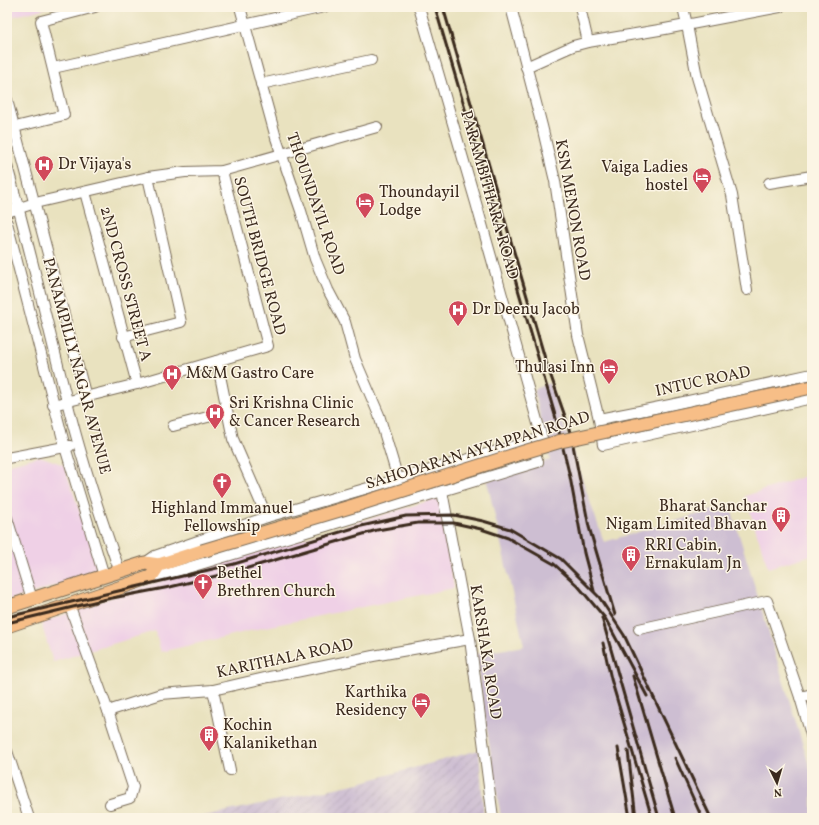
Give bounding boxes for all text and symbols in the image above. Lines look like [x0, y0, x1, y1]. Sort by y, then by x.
street label: PARAMBITHARA ROAD [454, 108, 524, 282]
street label: THOUNDAYIL ROAD [280, 130, 350, 279]
street label: KSN MENON ROAD [549, 138, 595, 283]
hospital icon: Dr Vijaya's [33, 154, 55, 182]
place label: Dr Vijaya's [58, 154, 132, 176]
place label: Vaiga Ladies hostel [601, 157, 688, 197]
hotel icon: Vaiga Ladies hostel [691, 166, 713, 194]
street label: SOUTH BRIDGE ROAD [227, 174, 291, 338]
place label: Thoundayil Lodge [379, 182, 460, 222]
hotel icon: Thoundayil Lodge [354, 191, 376, 219]
street label: 2ND CROSS STREET A [94, 204, 156, 364]
street label: PANAMPILLY NAGAR AVENUE [36, 255, 116, 477]
hospital icon: Dr Deenu Jacob [447, 299, 469, 327]
place label: Dr Deenu Jacob [472, 299, 580, 321]
place label: Thulasi Inn [515, 357, 595, 379]
hotel icon: Thulasi Inn [598, 357, 620, 385]
street label: INTUC ROAD [653, 361, 753, 403]
hospital icon: M&M Gastro Care [161, 363, 183, 391]
place label: M&M Gastro Care [186, 363, 314, 385]
place label: Sri Krishna Clinic & Cancer Research [229, 393, 360, 433]
hospital icon: Sri Krishna Clinic & Cancer Research [204, 402, 226, 430]
street label: SAHODARAN AYYAPPAN ROAD [363, 406, 593, 496]
church icon: Highland Immanuel Fellowship [211, 471, 233, 499]
place label: Bharat Sanchar Nigam Limited Bhavan [606, 496, 767, 536]
place label: Highland Immanuel Fellowship [151, 498, 293, 538]
building icon: Bharat Sanchar Nigam Limited Bhavan [770, 505, 792, 533]
place label: RRI Cabin, Ernakulam Jn [645, 535, 742, 575]
building icon: RRI Cabin, Ernakulam Jn [620, 544, 642, 572]
place label: Bethel Brethren Church [217, 563, 335, 603]
church icon: Bethel Brethren Church [192, 572, 214, 600]
street label: KARSHAKA ROAD [464, 583, 507, 721]
street label: KARITHALA ROAD [215, 634, 356, 684]
place label: Karthika Residency [335, 682, 407, 722]
hotel icon: Karthika Residency [410, 691, 432, 719]
place label: Kochin Kalanikethan [223, 715, 318, 755]
building icon: Kochin Kalanikethan [198, 724, 220, 752]
north arrow [757, 763, 797, 803]
text: N [773, 784, 782, 799]

